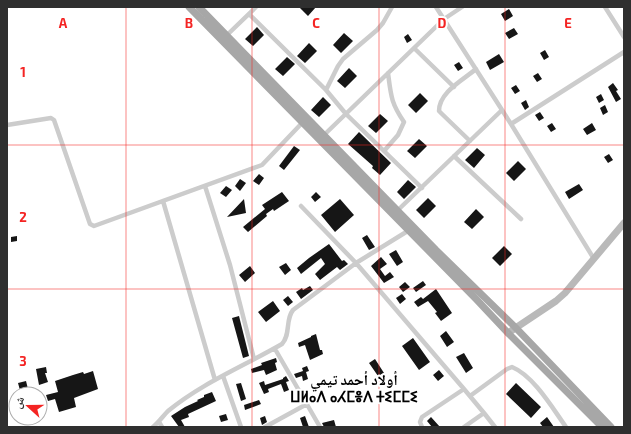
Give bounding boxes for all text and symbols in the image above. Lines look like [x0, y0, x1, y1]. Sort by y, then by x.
text: A [59, 15, 68, 31]
text: B [185, 15, 193, 31]
text: C [312, 15, 320, 31]
text: D [438, 15, 447, 31]
text: E [564, 15, 572, 31]
text: 1 [20, 64, 26, 80]
text: 2 [19, 209, 27, 225]
text: 3 [19, 353, 27, 369]
district label: أولاد أحمد تيمي ⵡⵍⴰⴷ ⴰⵃⵎⴻⴷ ⵜⵉⵎⵎⵉ [290, 370, 418, 405]
north arrow [8, 386, 48, 426]
text: ش [10, 394, 28, 411]

